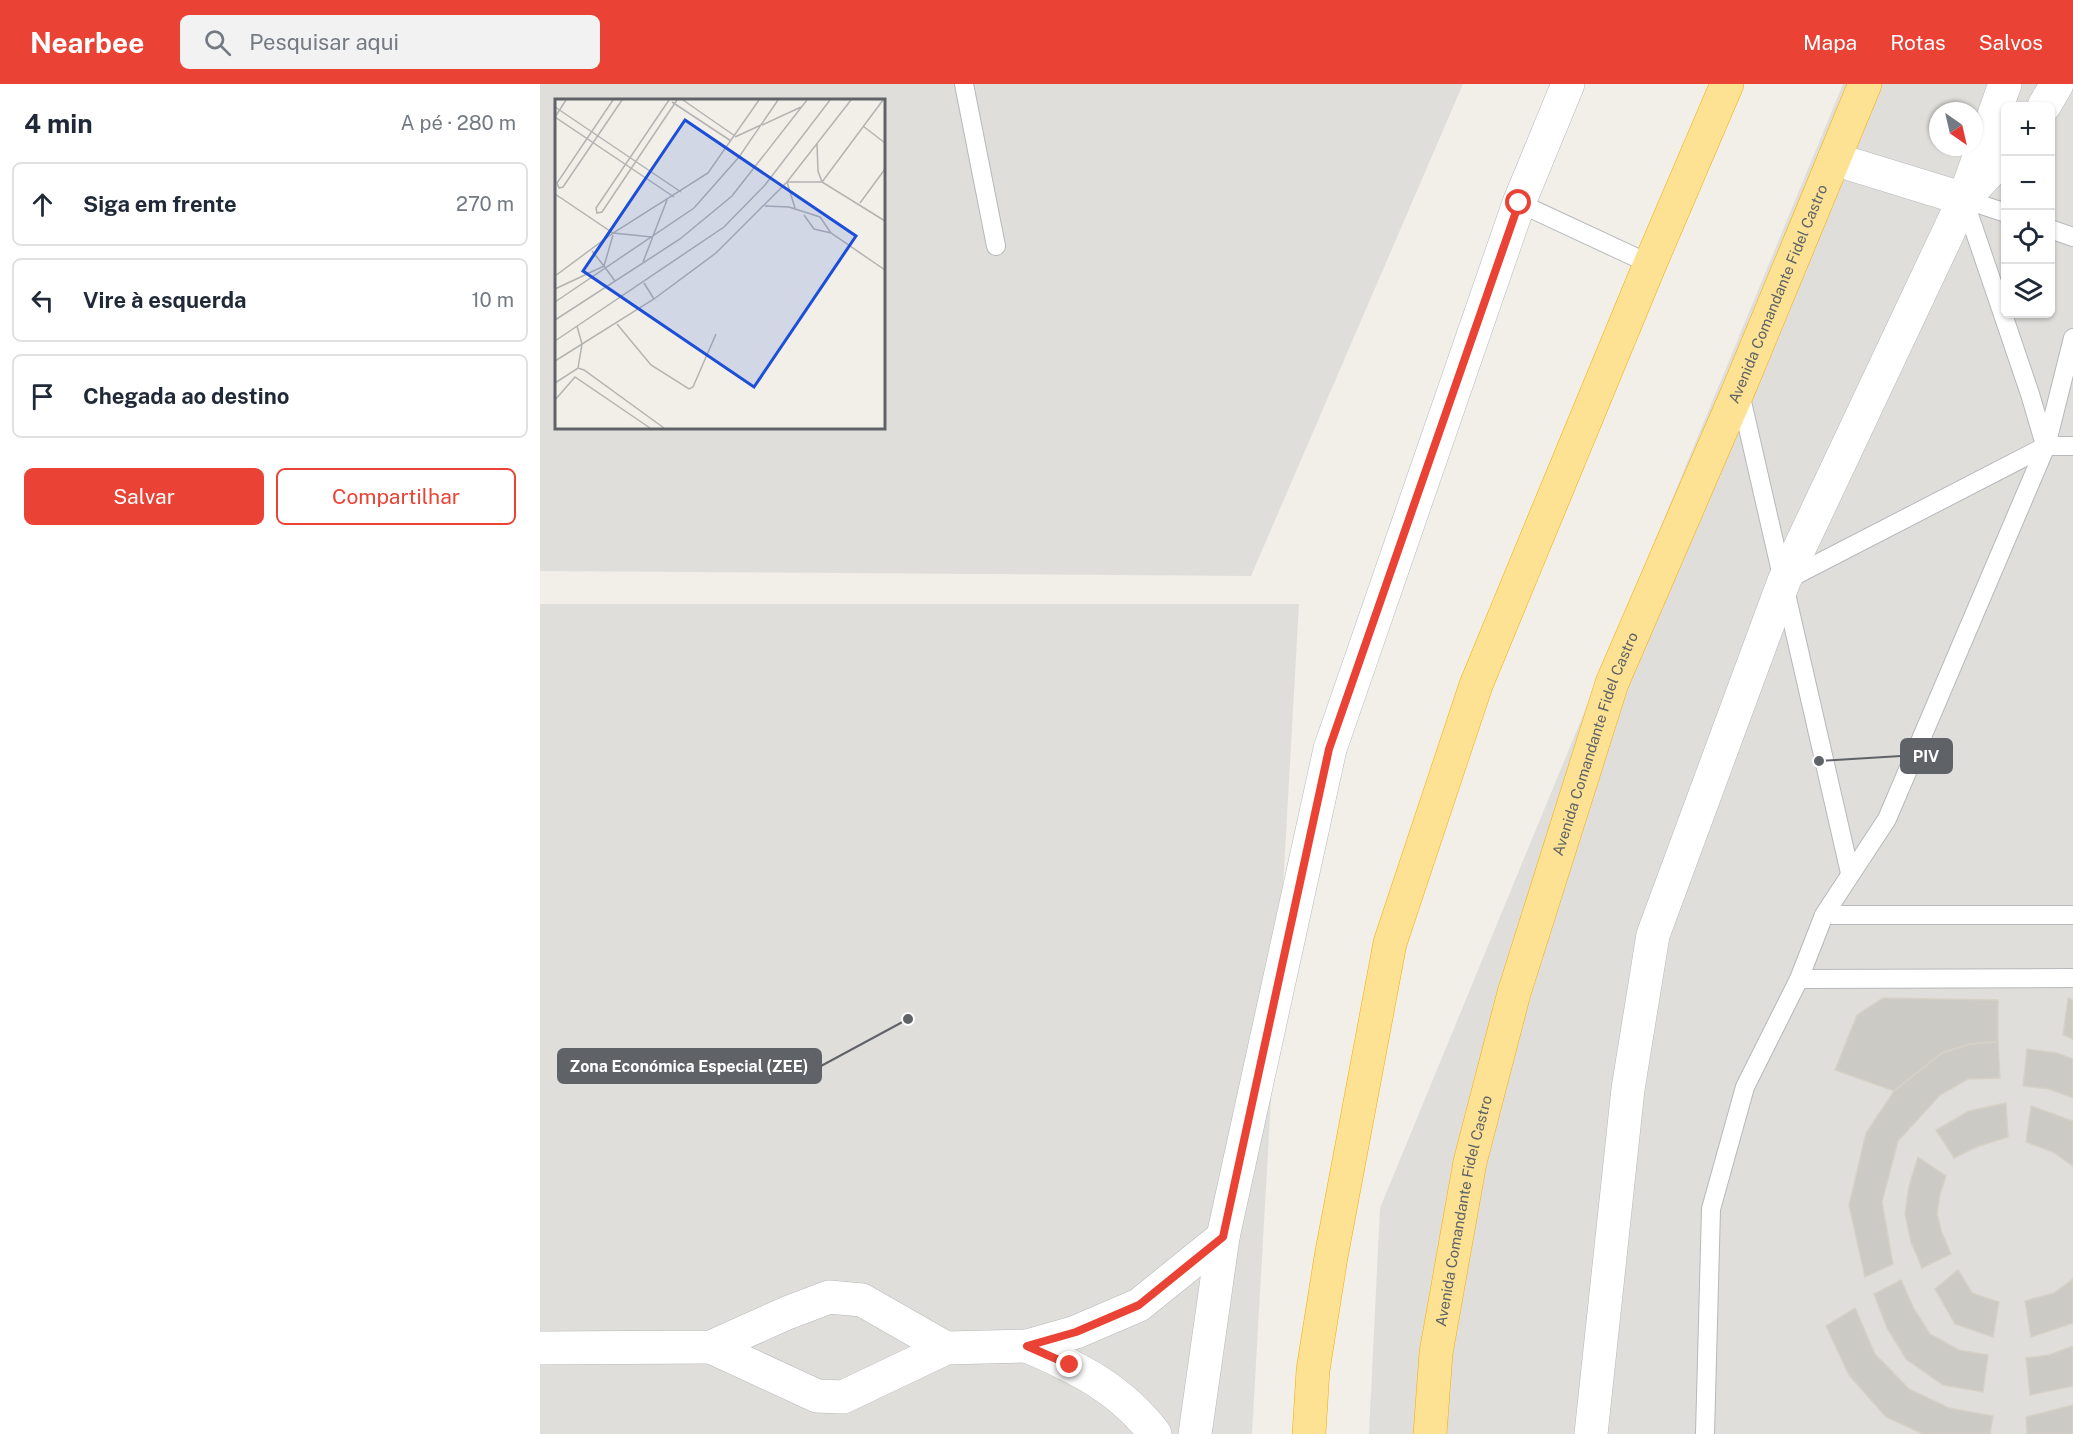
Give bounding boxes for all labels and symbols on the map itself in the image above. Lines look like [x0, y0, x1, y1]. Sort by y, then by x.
inset map [555, 99, 885, 429]
north arrow [1929, 102, 1983, 156]
street label: Avenida Comandante Fidel Castro [1725, 182, 1831, 406]
route start [1505, 189, 1531, 215]
street label: Avenida Comandante Fidel Castro [1549, 629, 1641, 858]
callout: PIV [1901, 739, 1952, 773]
text: PIV [1913, 747, 1939, 766]
callout: Zona Económica Especial (ZEE) [558, 1049, 821, 1083]
text: Zona Económica Especial (ZEE) [570, 1057, 808, 1076]
street label: Avenida Comandante Fidel Castro [1432, 1094, 1495, 1328]
route end [1056, 1351, 1082, 1377]

